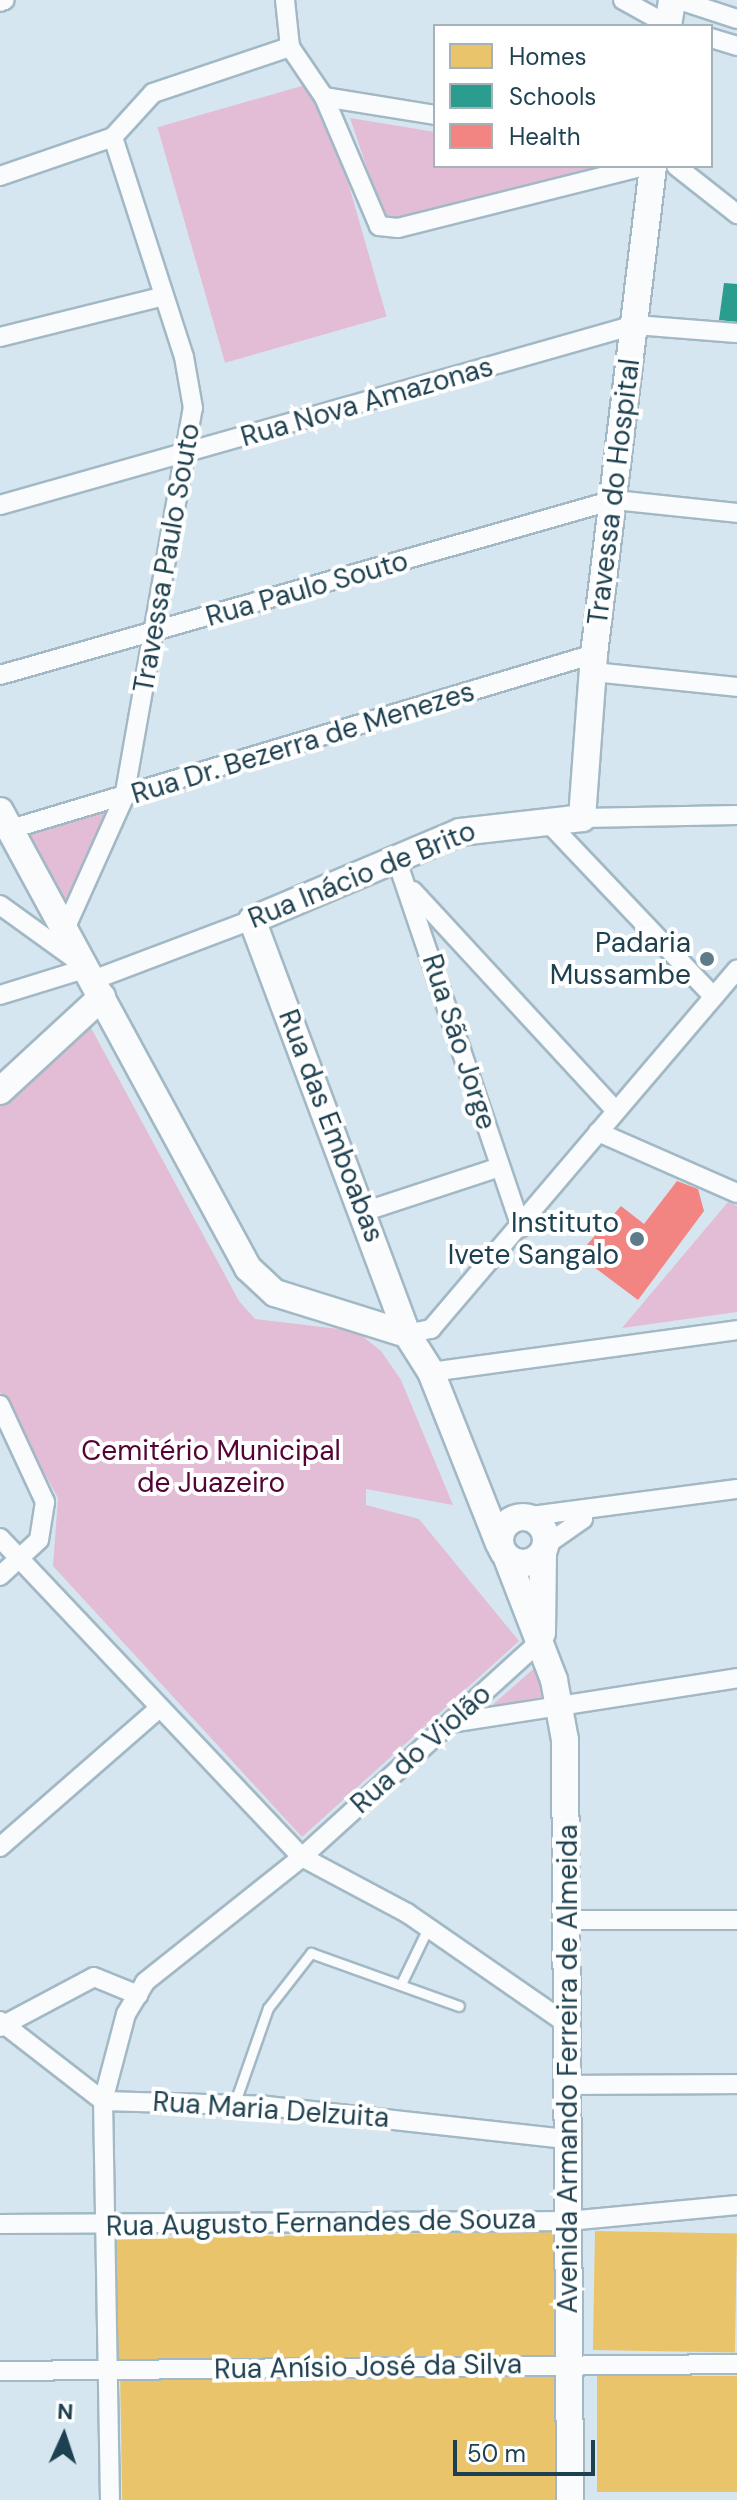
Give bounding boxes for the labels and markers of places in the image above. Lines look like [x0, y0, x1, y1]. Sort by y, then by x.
place label: Padaria Mussambe [550, 926, 691, 992]
marker: Padaria Mussambe [698, 950, 716, 968]
place label: Instituto Ivete Sangalo [448, 1206, 619, 1272]
marker: Instituto Ivete Sangalo [626, 1228, 648, 1250]

